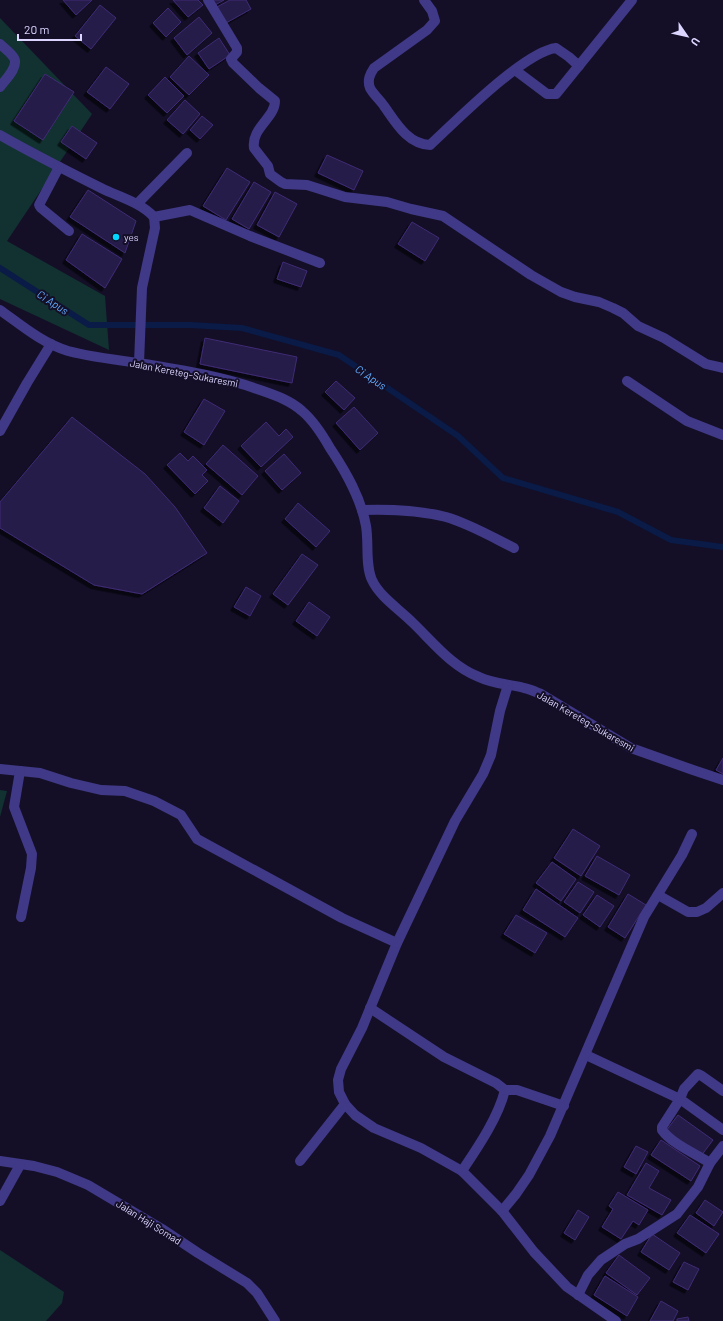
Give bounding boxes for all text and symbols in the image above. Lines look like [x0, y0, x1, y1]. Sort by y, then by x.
scale bar [18, 16, 81, 42]
north arrow [667, 16, 707, 56]
text: 20 m [24, 22, 50, 36]
text: U [688, 35, 703, 48]
place label: yes [124, 231, 139, 243]
marker: yes [111, 232, 121, 242]
water label: Ci Apus [35, 287, 71, 317]
street label: Jalan Kereteg–Sukaresmi [129, 357, 239, 389]
water label: Ci Apus [353, 362, 389, 392]
street label: Jalan Kereteg–Sukaresmi [535, 688, 637, 754]
street label: Jalan Haji Somad [114, 1197, 184, 1247]

